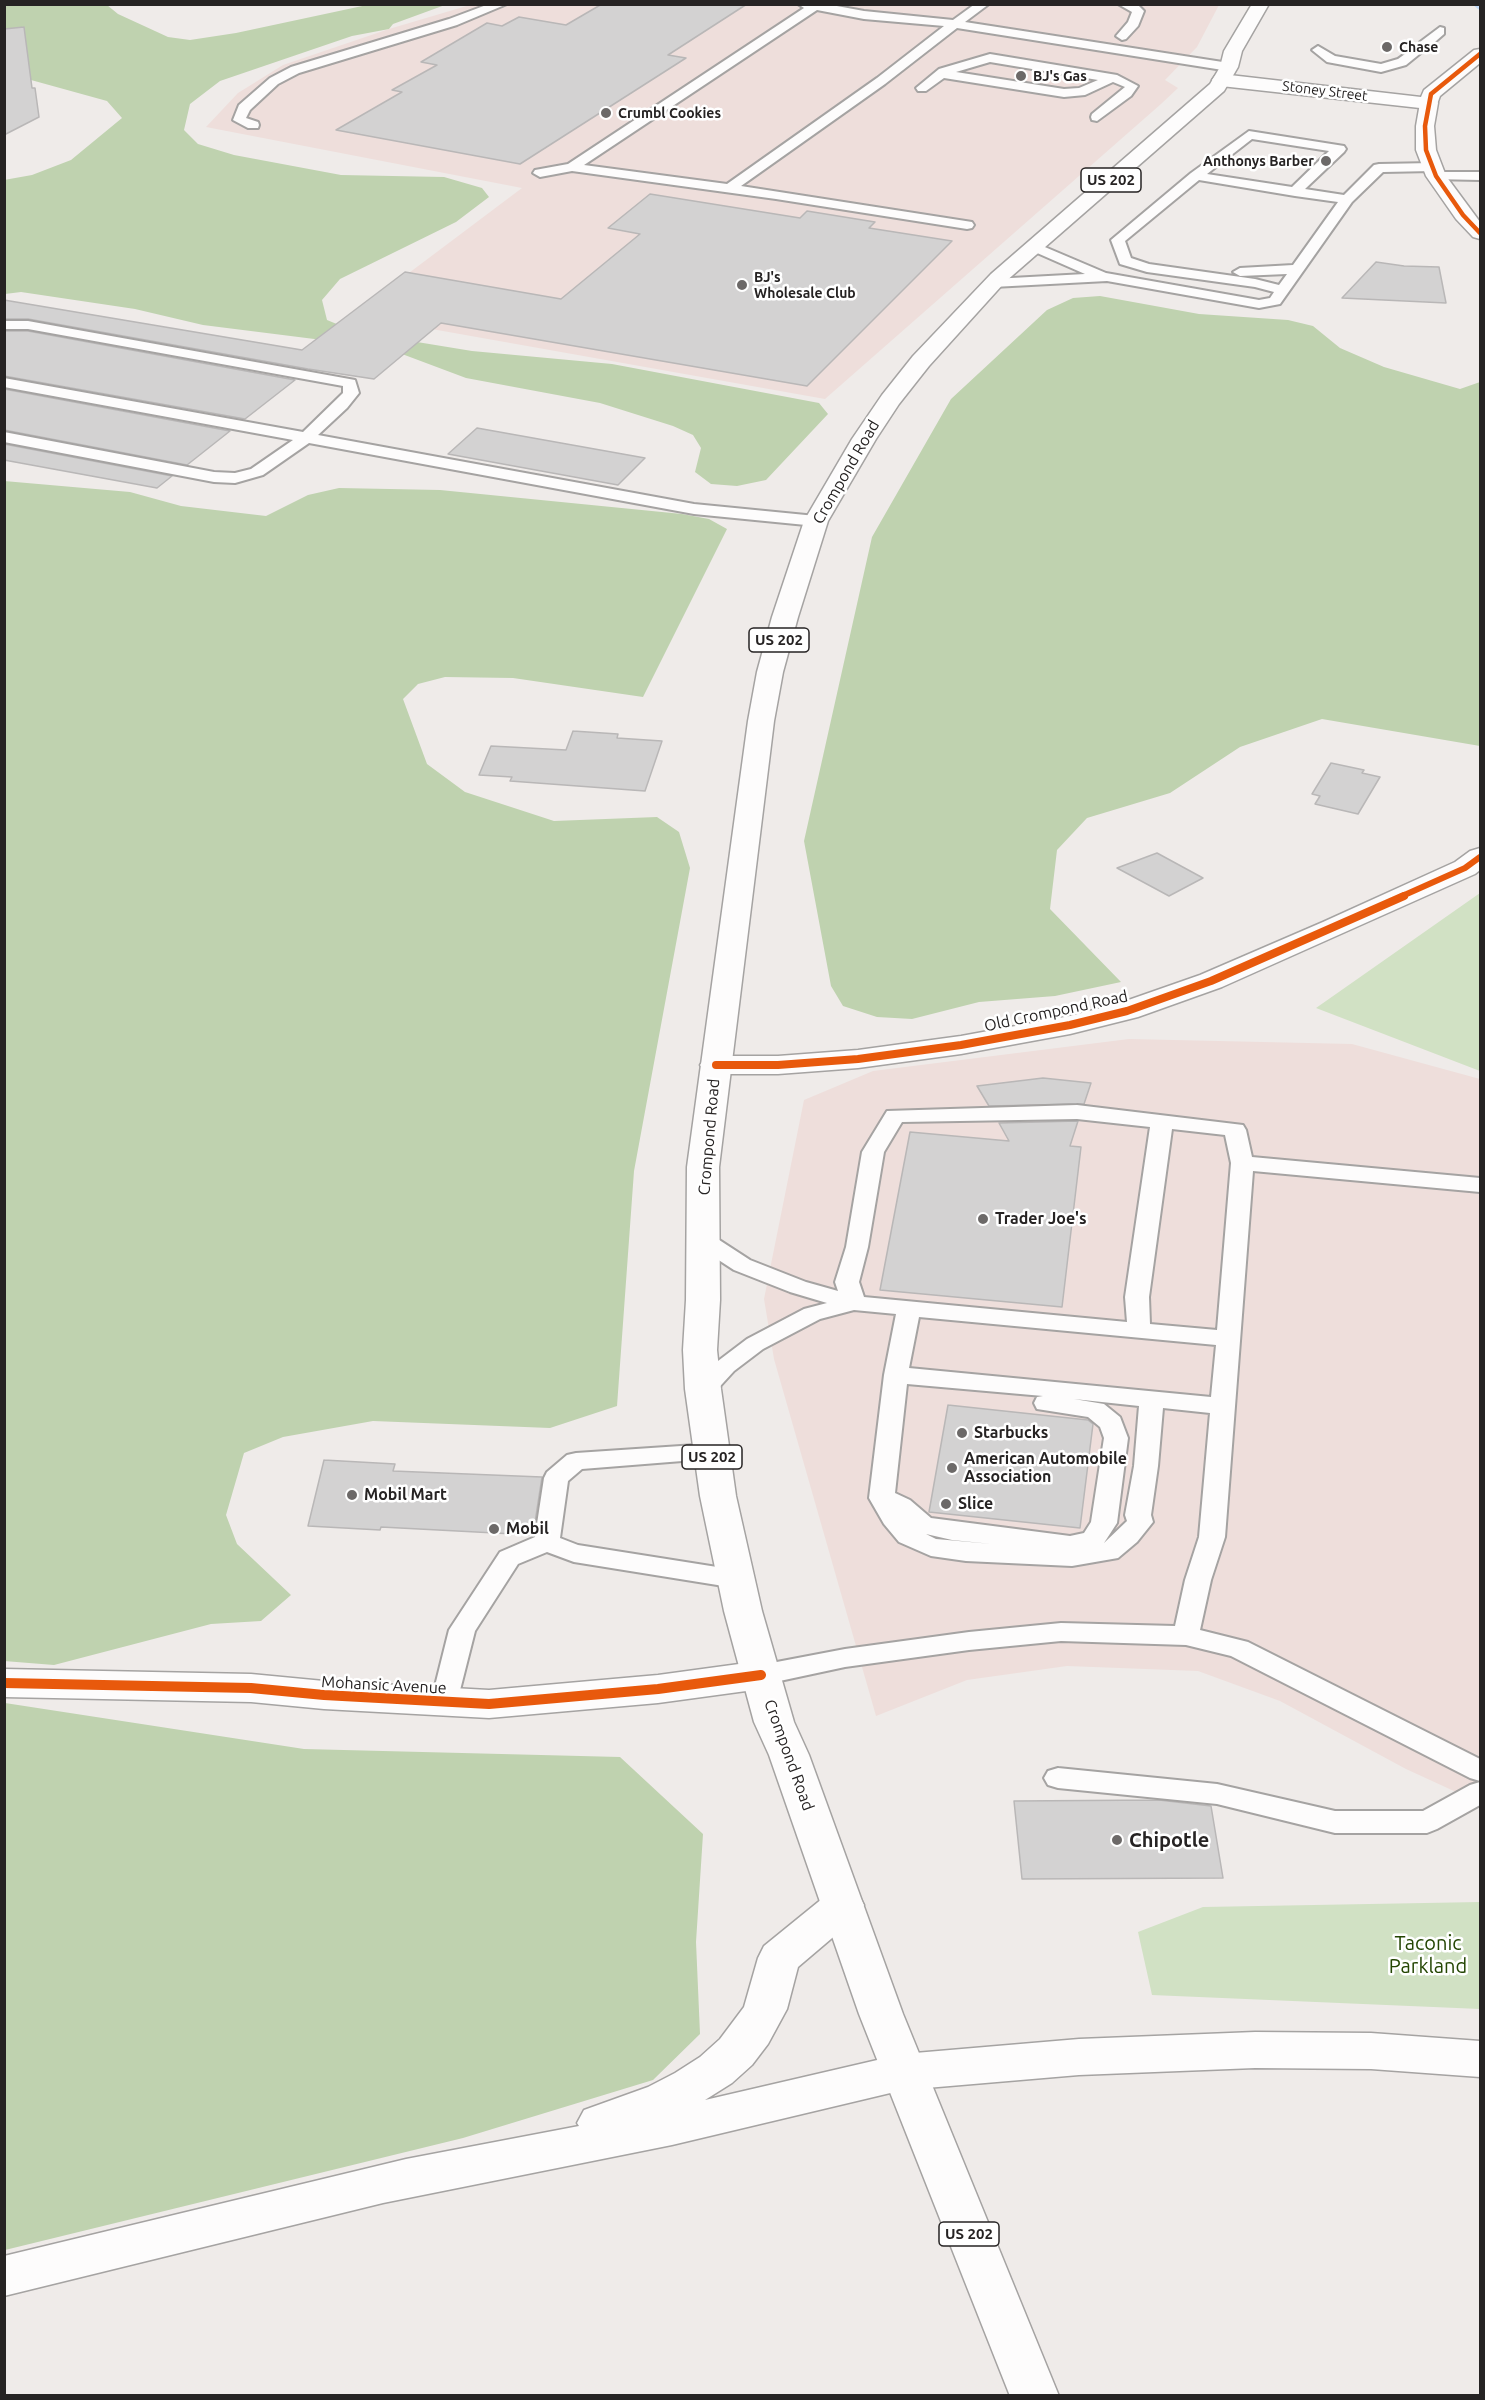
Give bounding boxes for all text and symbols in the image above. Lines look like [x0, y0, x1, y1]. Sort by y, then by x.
place label: Chase [1399, 39, 1438, 55]
marker: Chase [1380, 40, 1394, 54]
place label: BJ's Gas [1033, 68, 1087, 84]
marker: BJ's Gas [1014, 69, 1028, 83]
street label: Stoney Street [1281, 77, 1369, 105]
place label: Crumbl Cookies [618, 105, 721, 121]
marker: Crumbl Cookies [599, 106, 613, 120]
place label: Anthonys Barber [1203, 153, 1314, 169]
marker: Anthonys Barber [1319, 154, 1333, 168]
road number: US 202 [1081, 168, 1141, 192]
place label: BJ's Wholesale Club [754, 269, 856, 302]
marker: BJ's Wholesale Club [735, 278, 749, 292]
street label: Crompond Road [808, 417, 884, 527]
road number: US 202 [749, 628, 809, 652]
street label: Old Crompond Road [982, 986, 1130, 1036]
street label: Crompond Road [694, 1078, 724, 1196]
place label: Trader Joe's [995, 1209, 1087, 1229]
marker: Trader Joe's [976, 1212, 990, 1226]
place label: Starbucks [974, 1423, 1048, 1443]
marker: Starbucks [955, 1426, 969, 1440]
road number: US 202 [682, 1445, 742, 1469]
place label: American Automobile Association [964, 1449, 1127, 1487]
marker: American Automobile Association [945, 1461, 959, 1475]
place label: Mobil Mart [364, 1485, 447, 1505]
marker: Mobil Mart [345, 1488, 359, 1502]
place label: Slice [958, 1494, 993, 1514]
marker: Slice [939, 1497, 953, 1511]
place label: Mobil [506, 1519, 549, 1539]
marker: Mobil [487, 1522, 501, 1536]
street label: Mohansic Avenue [321, 1672, 447, 1698]
street label: Crompond Road [760, 1697, 818, 1813]
place label: Chipotle [1129, 1828, 1209, 1852]
marker: Chipotle [1110, 1833, 1124, 1847]
park label: Taconic Parkland [1389, 1931, 1467, 1978]
road number: US 202 [939, 2222, 999, 2246]

